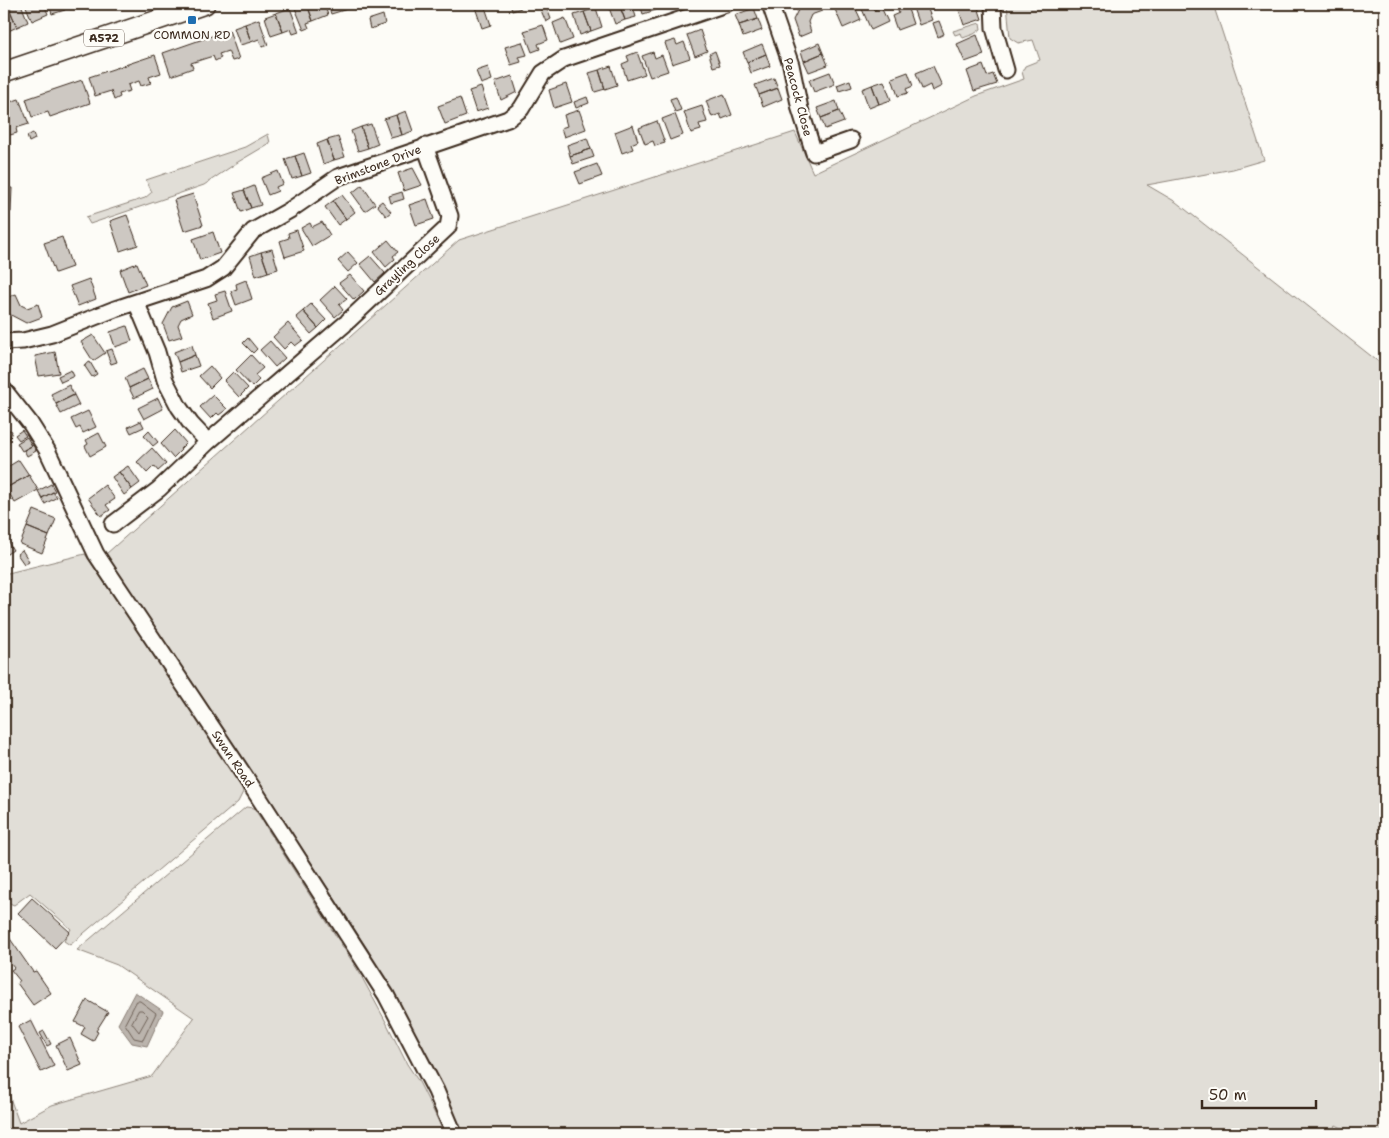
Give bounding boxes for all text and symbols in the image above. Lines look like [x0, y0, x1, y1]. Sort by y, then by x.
marker: COMMON RD [186, 14, 198, 26]
place label: COMMON RD [154, 27, 231, 43]
road number: A572 [84, 29, 124, 46]
street label: Peacock Close [780, 56, 816, 138]
street label: Brimstone Drive [333, 141, 424, 189]
street label: Grayling Close [371, 230, 443, 299]
street label: Swan Road [208, 727, 258, 791]
scale bar [1202, 1078, 1315, 1110]
text: 50 m [1209, 1085, 1247, 1105]

